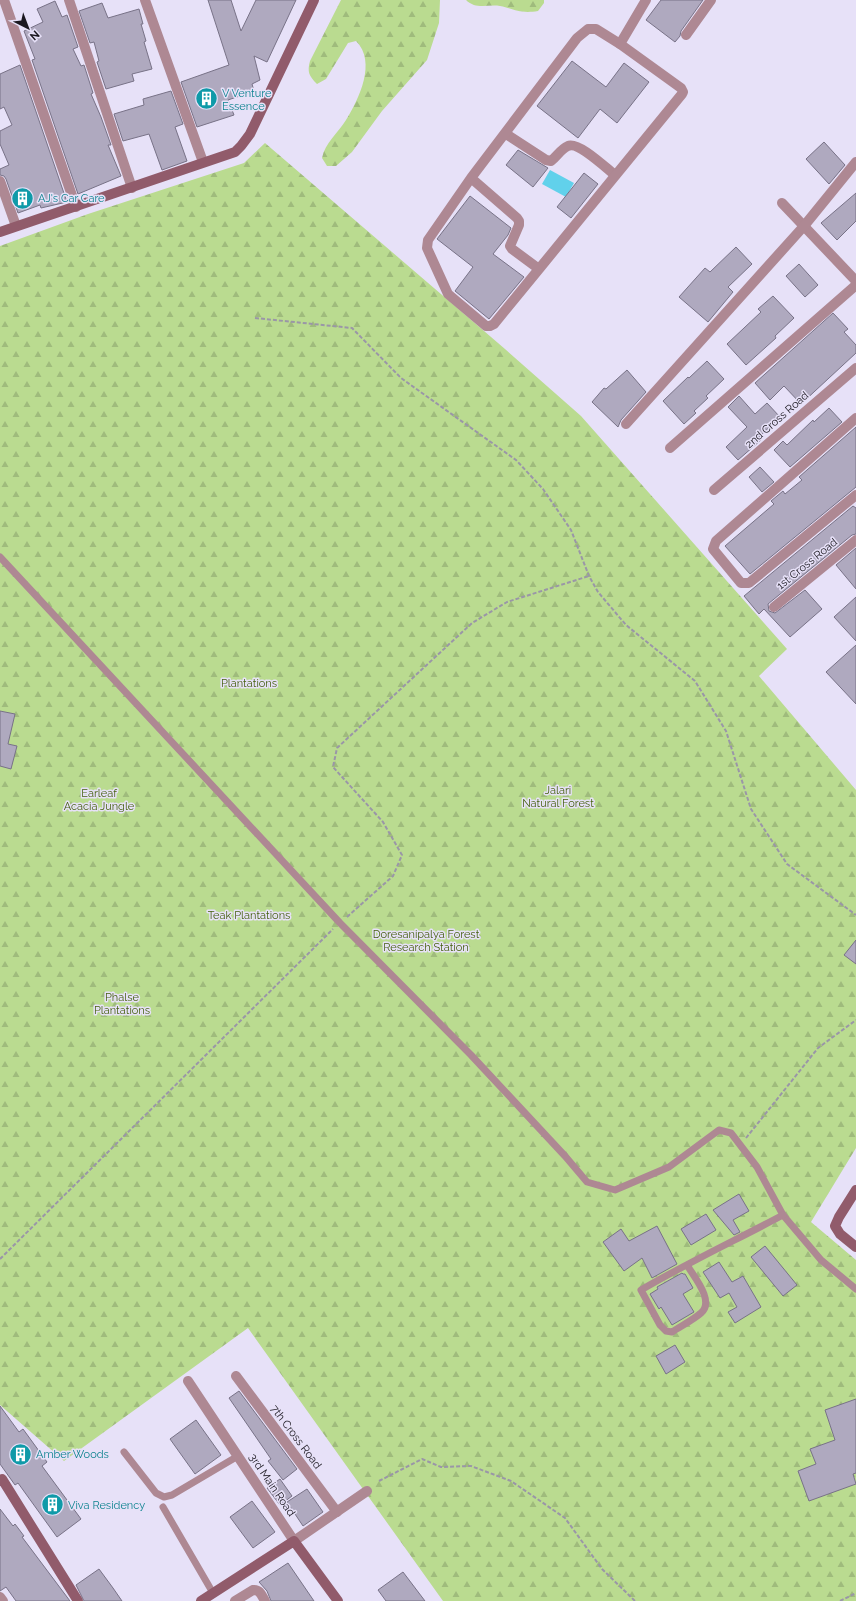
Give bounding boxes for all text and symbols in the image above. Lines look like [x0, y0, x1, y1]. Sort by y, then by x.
north arrow [8, 8, 48, 48]
text: N [27, 27, 42, 43]
building icon: V Venture Essence [193, 86, 219, 112]
place label: V Venture Essence [222, 87, 272, 113]
building icon: AJ's Car Care [9, 185, 35, 211]
place label: AJ's Car Care [38, 192, 105, 205]
street label: 2nd Cross Road [743, 389, 811, 451]
street label: 1st Cross Road [774, 536, 840, 592]
park label: Plantations [221, 677, 277, 690]
park label: Jalari Natural Forest [522, 784, 594, 810]
park label: Earleaf Acacia Jungle [64, 787, 135, 813]
park label: Teak Plantations [208, 909, 290, 922]
park label: Doresanipalya Forest Research Station [373, 928, 480, 954]
park label: Phalse Plantations [94, 991, 150, 1017]
street label: 7th Cross Road [268, 1403, 324, 1472]
building icon: Amber Woods [8, 1441, 34, 1467]
place label: Amber Woods [36, 1448, 109, 1461]
street label: 3rd Main Road [246, 1451, 298, 1519]
building icon: Viva Residency [39, 1492, 65, 1518]
place label: Viva Residency [68, 1499, 145, 1512]

